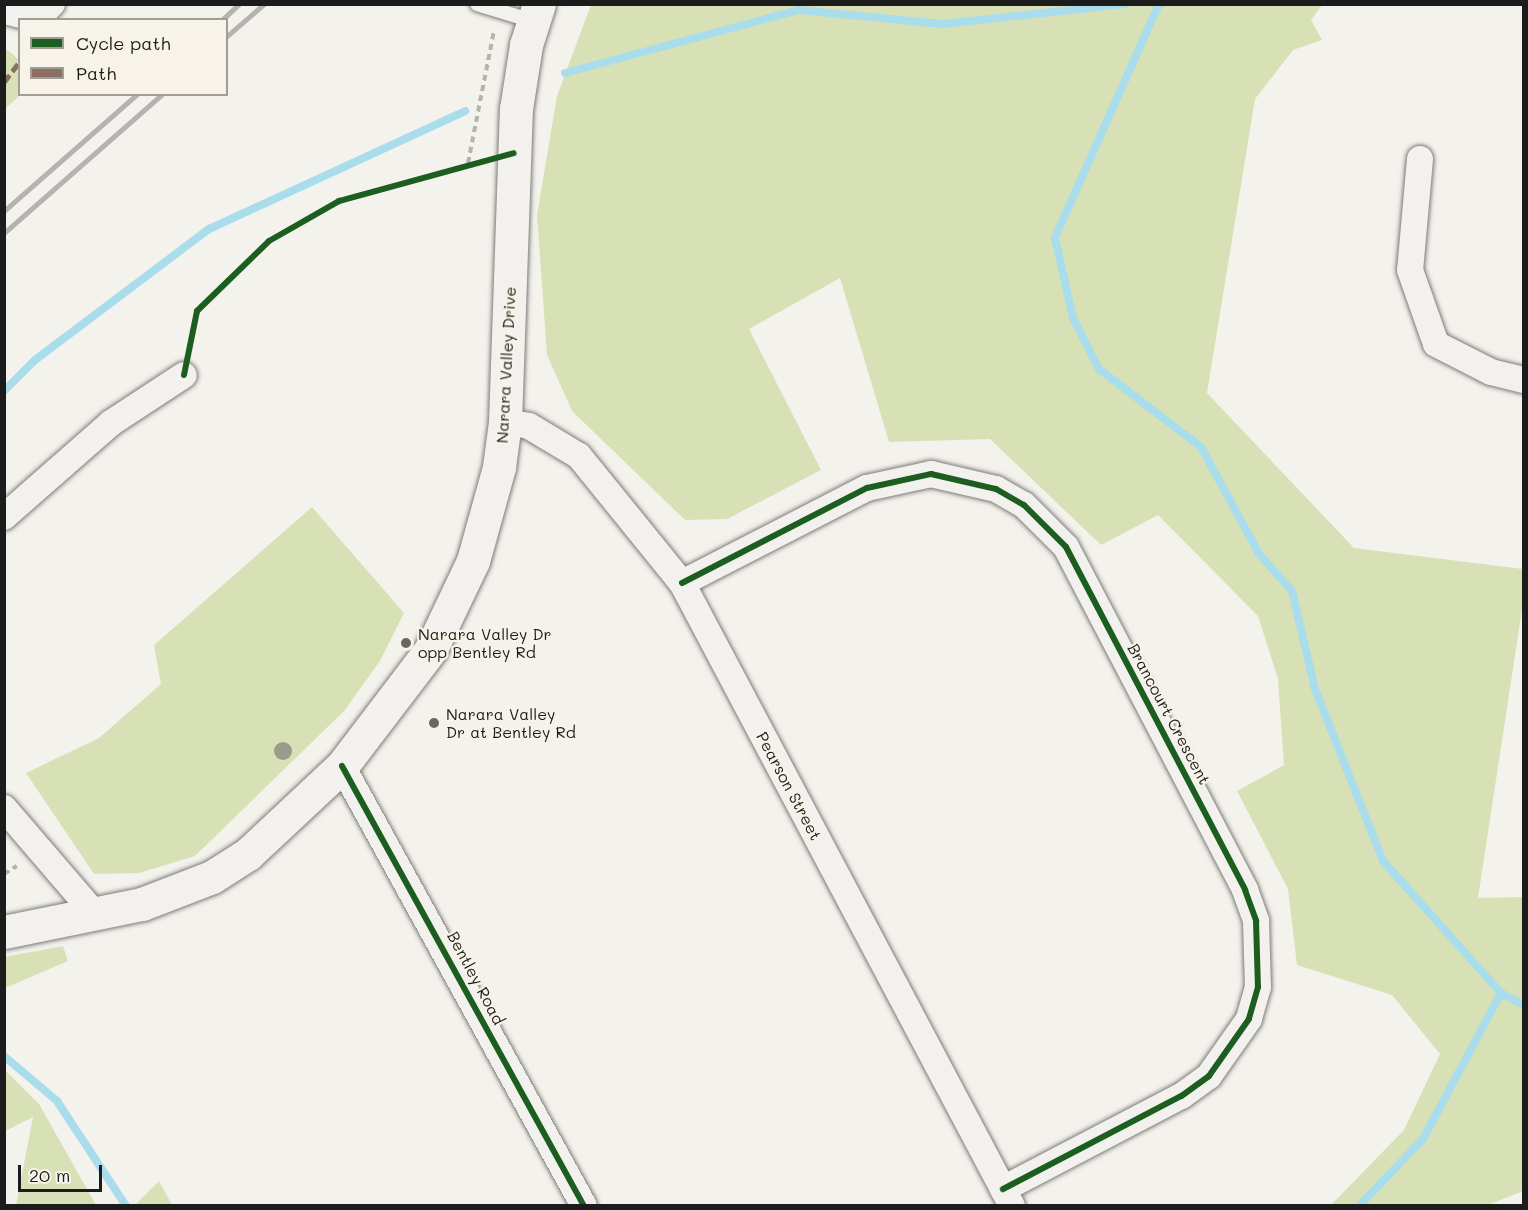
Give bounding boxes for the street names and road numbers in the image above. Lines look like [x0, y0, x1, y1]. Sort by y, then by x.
street label: Narara Valley Drive [492, 286, 520, 444]
street label: Brancourt Crescent [1124, 640, 1214, 788]
street label: Pearson Street [752, 729, 826, 843]
street label: Bentley Road [443, 928, 509, 1028]

